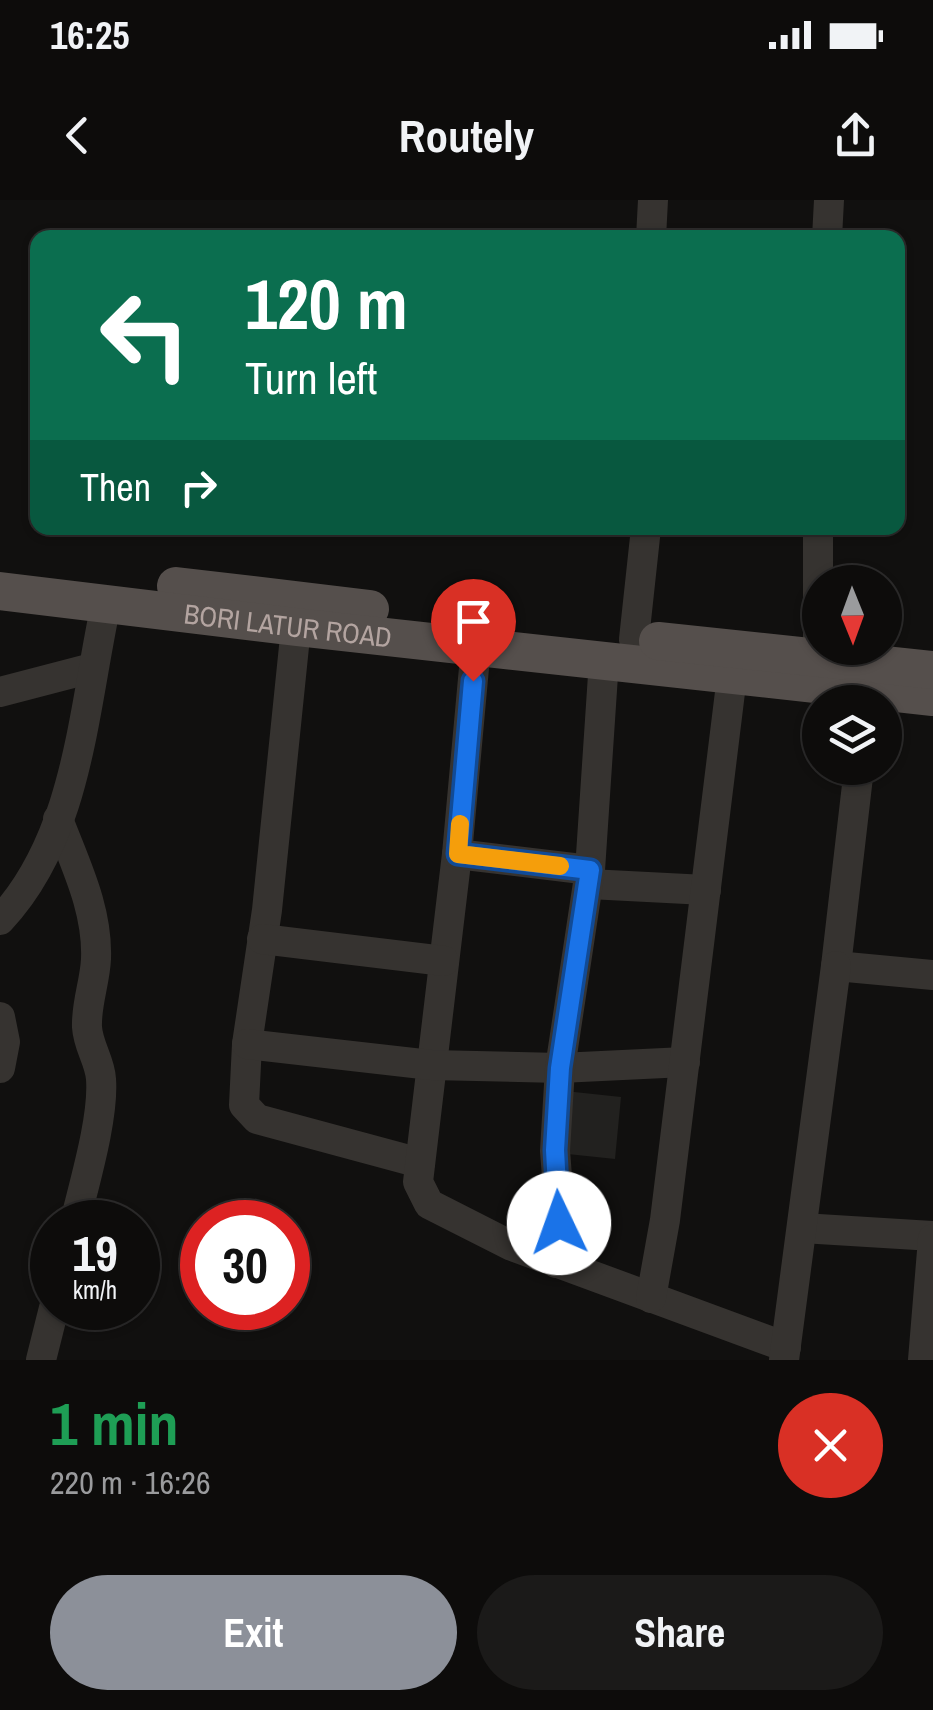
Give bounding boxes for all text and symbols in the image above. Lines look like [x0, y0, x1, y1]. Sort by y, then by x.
text: 16:25 [50, 10, 130, 61]
text: Routely [399, 105, 534, 166]
icon: back [50, 108, 105, 163]
icon: share [828, 108, 883, 163]
text: 120 m [245, 257, 408, 351]
icon: left [80, 270, 210, 400]
text: Turn left [245, 347, 377, 408]
icon: right [171, 460, 226, 515]
text: Then [80, 462, 151, 513]
north arrow [802, 565, 902, 665]
map controls [802, 565, 902, 785]
pin [431, 579, 516, 682]
icon: arrive [446, 594, 501, 649]
street label: BORI LATUR ROAD [182, 595, 394, 656]
button: layers [802, 685, 902, 785]
position arrow [507, 1171, 611, 1275]
speed limit sign: 30 [180, 1200, 310, 1330]
text: 19 [72, 1219, 118, 1287]
text: km/h [73, 1273, 117, 1307]
text: 1 min [50, 1383, 179, 1464]
button: close [778, 1393, 883, 1498]
text: 220 m · 16:26 [50, 1461, 210, 1504]
button: Exit [50, 1575, 457, 1690]
button: Share [477, 1575, 883, 1690]

